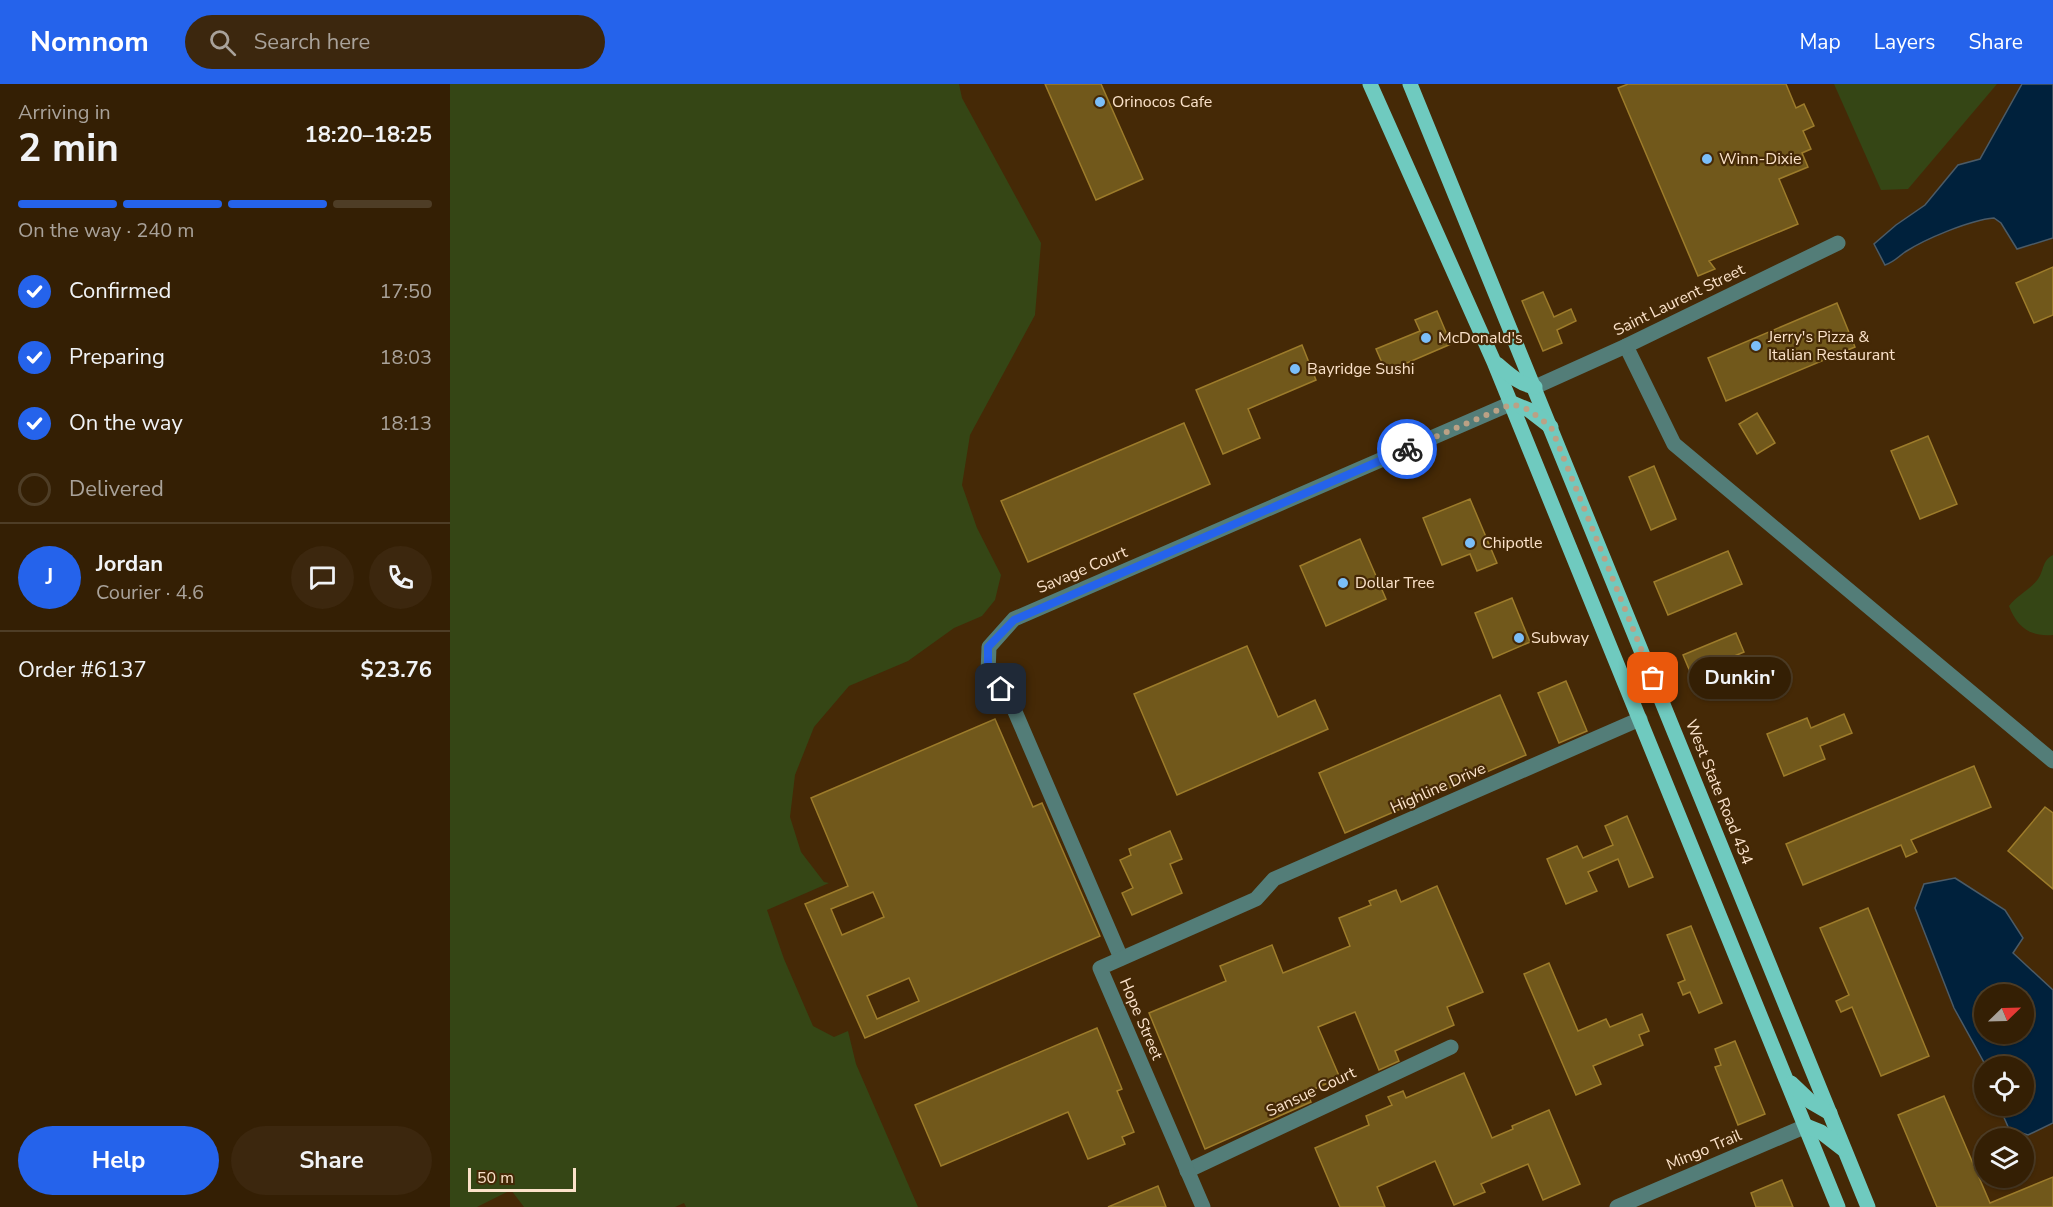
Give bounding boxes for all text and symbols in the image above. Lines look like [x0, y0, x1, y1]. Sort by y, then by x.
search box [185, 15, 605, 69]
text: Nomnom [30, 23, 149, 61]
icon: search [206, 26, 239, 59]
text: Search here [254, 27, 370, 57]
text: Map [1799, 28, 1841, 56]
text: Layers [1874, 28, 1935, 56]
text: Share [1968, 28, 2023, 56]
place label: Orinocos Cafe [1112, 91, 1212, 113]
marker: Orinocos Cafe [1093, 95, 1107, 109]
text: Arriving in [18, 99, 111, 126]
text: 18:20–18:25 [304, 120, 432, 150]
text: 2 min [18, 122, 119, 175]
place label: Winn-Dixie [1719, 148, 1802, 170]
marker: Winn-Dixie [1700, 152, 1714, 166]
text: On the way · 240 m [18, 217, 194, 244]
street label: Saint Laurent Street [1610, 258, 1749, 341]
icon: check [18, 275, 51, 308]
text: Confirmed [69, 276, 171, 306]
text: 17:50 [379, 278, 432, 305]
place label: Jerry's Pizza & Italian Restaurant [1767, 326, 1895, 366]
place label: McDonald's [1438, 327, 1523, 349]
marker: McDonald's [1419, 331, 1433, 345]
marker: Jerry's Pizza & Italian Restaurant [1749, 339, 1763, 353]
icon: check [18, 341, 51, 374]
text: Preparing [69, 342, 165, 372]
text: 18:03 [379, 344, 432, 371]
place label: Bayridge Sushi [1307, 358, 1415, 380]
marker: Bayridge Sushi [1288, 362, 1302, 376]
icon: check [18, 407, 51, 440]
text: On the way [69, 408, 183, 438]
text: 18:13 [379, 410, 432, 437]
courier [1377, 419, 1437, 479]
icon: bike [1391, 433, 1424, 466]
text: Delivered [69, 474, 164, 504]
place label: Chipotle [1482, 532, 1542, 554]
marker: Chipotle [1463, 536, 1477, 550]
street label: Savage Court [1033, 541, 1131, 599]
button: chat [291, 546, 354, 609]
button: phone [369, 546, 432, 609]
text: Jordan [96, 549, 163, 579]
text: J [46, 562, 53, 592]
place label: Dollar Tree [1355, 572, 1435, 594]
marker: Dollar Tree [1336, 576, 1350, 590]
text: Courier · 4.6 [96, 579, 204, 606]
place label: Subway [1531, 627, 1590, 649]
marker: Subway [1512, 631, 1526, 645]
pin [1627, 652, 1678, 703]
text: Order #6137 [18, 655, 147, 685]
text: $23.76 [361, 655, 432, 685]
callout: Dunkin' [1689, 657, 1791, 699]
icon: bag [1636, 661, 1669, 694]
pin [975, 663, 1026, 714]
text: Dunkin' [1705, 664, 1775, 691]
icon: home [984, 672, 1017, 705]
street label: West State Road 434 [1680, 716, 1758, 868]
street label: Highline Drive [1387, 757, 1489, 819]
street label: Hope Street [1114, 975, 1168, 1064]
north arrow [1974, 984, 2034, 1044]
map controls [1974, 984, 2034, 1188]
button: locate [1974, 1056, 2034, 1116]
street label: Sansue Court [1263, 1061, 1360, 1122]
street label: Mingo Trail [1663, 1124, 1745, 1176]
button: Help [18, 1126, 219, 1195]
button: Share [231, 1126, 432, 1195]
button: layers [1974, 1128, 2034, 1188]
scale bar [468, 1165, 576, 1192]
text: 50 m [477, 1167, 514, 1189]

